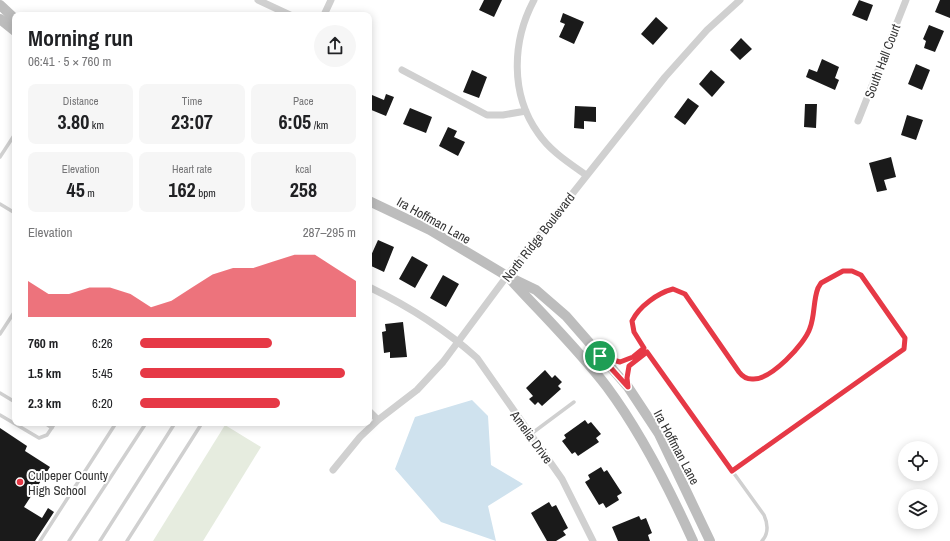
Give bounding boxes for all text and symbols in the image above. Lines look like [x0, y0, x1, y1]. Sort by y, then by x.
street label: South Hall Court [861, 22, 904, 101]
text: Morning run [28, 23, 133, 53]
button: share [314, 25, 356, 67]
text: 06:41 · 5 × 760 m [28, 53, 111, 70]
text: Distance [63, 94, 98, 108]
text: Time [182, 94, 202, 108]
text: Pace [293, 94, 314, 108]
text: 3.80 [57, 108, 89, 135]
text: 23:07 [171, 108, 213, 135]
text: 6:05 [278, 108, 311, 135]
text: km [89, 118, 104, 132]
text: /km [311, 118, 328, 132]
text: Elevation [62, 162, 99, 176]
text: Heart rate [172, 162, 212, 176]
text: kcal [295, 162, 311, 176]
text: 45 [67, 176, 85, 203]
text: 162 [168, 176, 196, 203]
text: 258 [290, 176, 317, 203]
text: m [85, 186, 95, 200]
text: bpm [196, 186, 216, 200]
street label: North Ridge Boulevard [498, 189, 579, 285]
street label: Ira Hoffman Lane [394, 193, 474, 248]
text: Elevation [28, 224, 72, 241]
text: 287–295 m [303, 224, 356, 241]
text: 760 m [28, 335, 58, 352]
text: 6:26 [92, 335, 113, 352]
pin [583, 339, 617, 373]
icon: arrive [589, 345, 611, 367]
text: 1.5 km [28, 365, 61, 382]
text: 5:45 [92, 365, 113, 382]
text: 2.3 km [28, 395, 61, 412]
text: 6:20 [92, 395, 113, 412]
street label: Amelia Drive [506, 407, 557, 467]
street label: Ira Hoffman Lane [650, 407, 703, 488]
map controls [898, 441, 938, 529]
button: locate [898, 441, 938, 481]
place label: Culpeper County High School [28, 467, 109, 499]
marker: Culpeper County High School [15, 477, 25, 487]
button: layers [898, 489, 938, 529]

